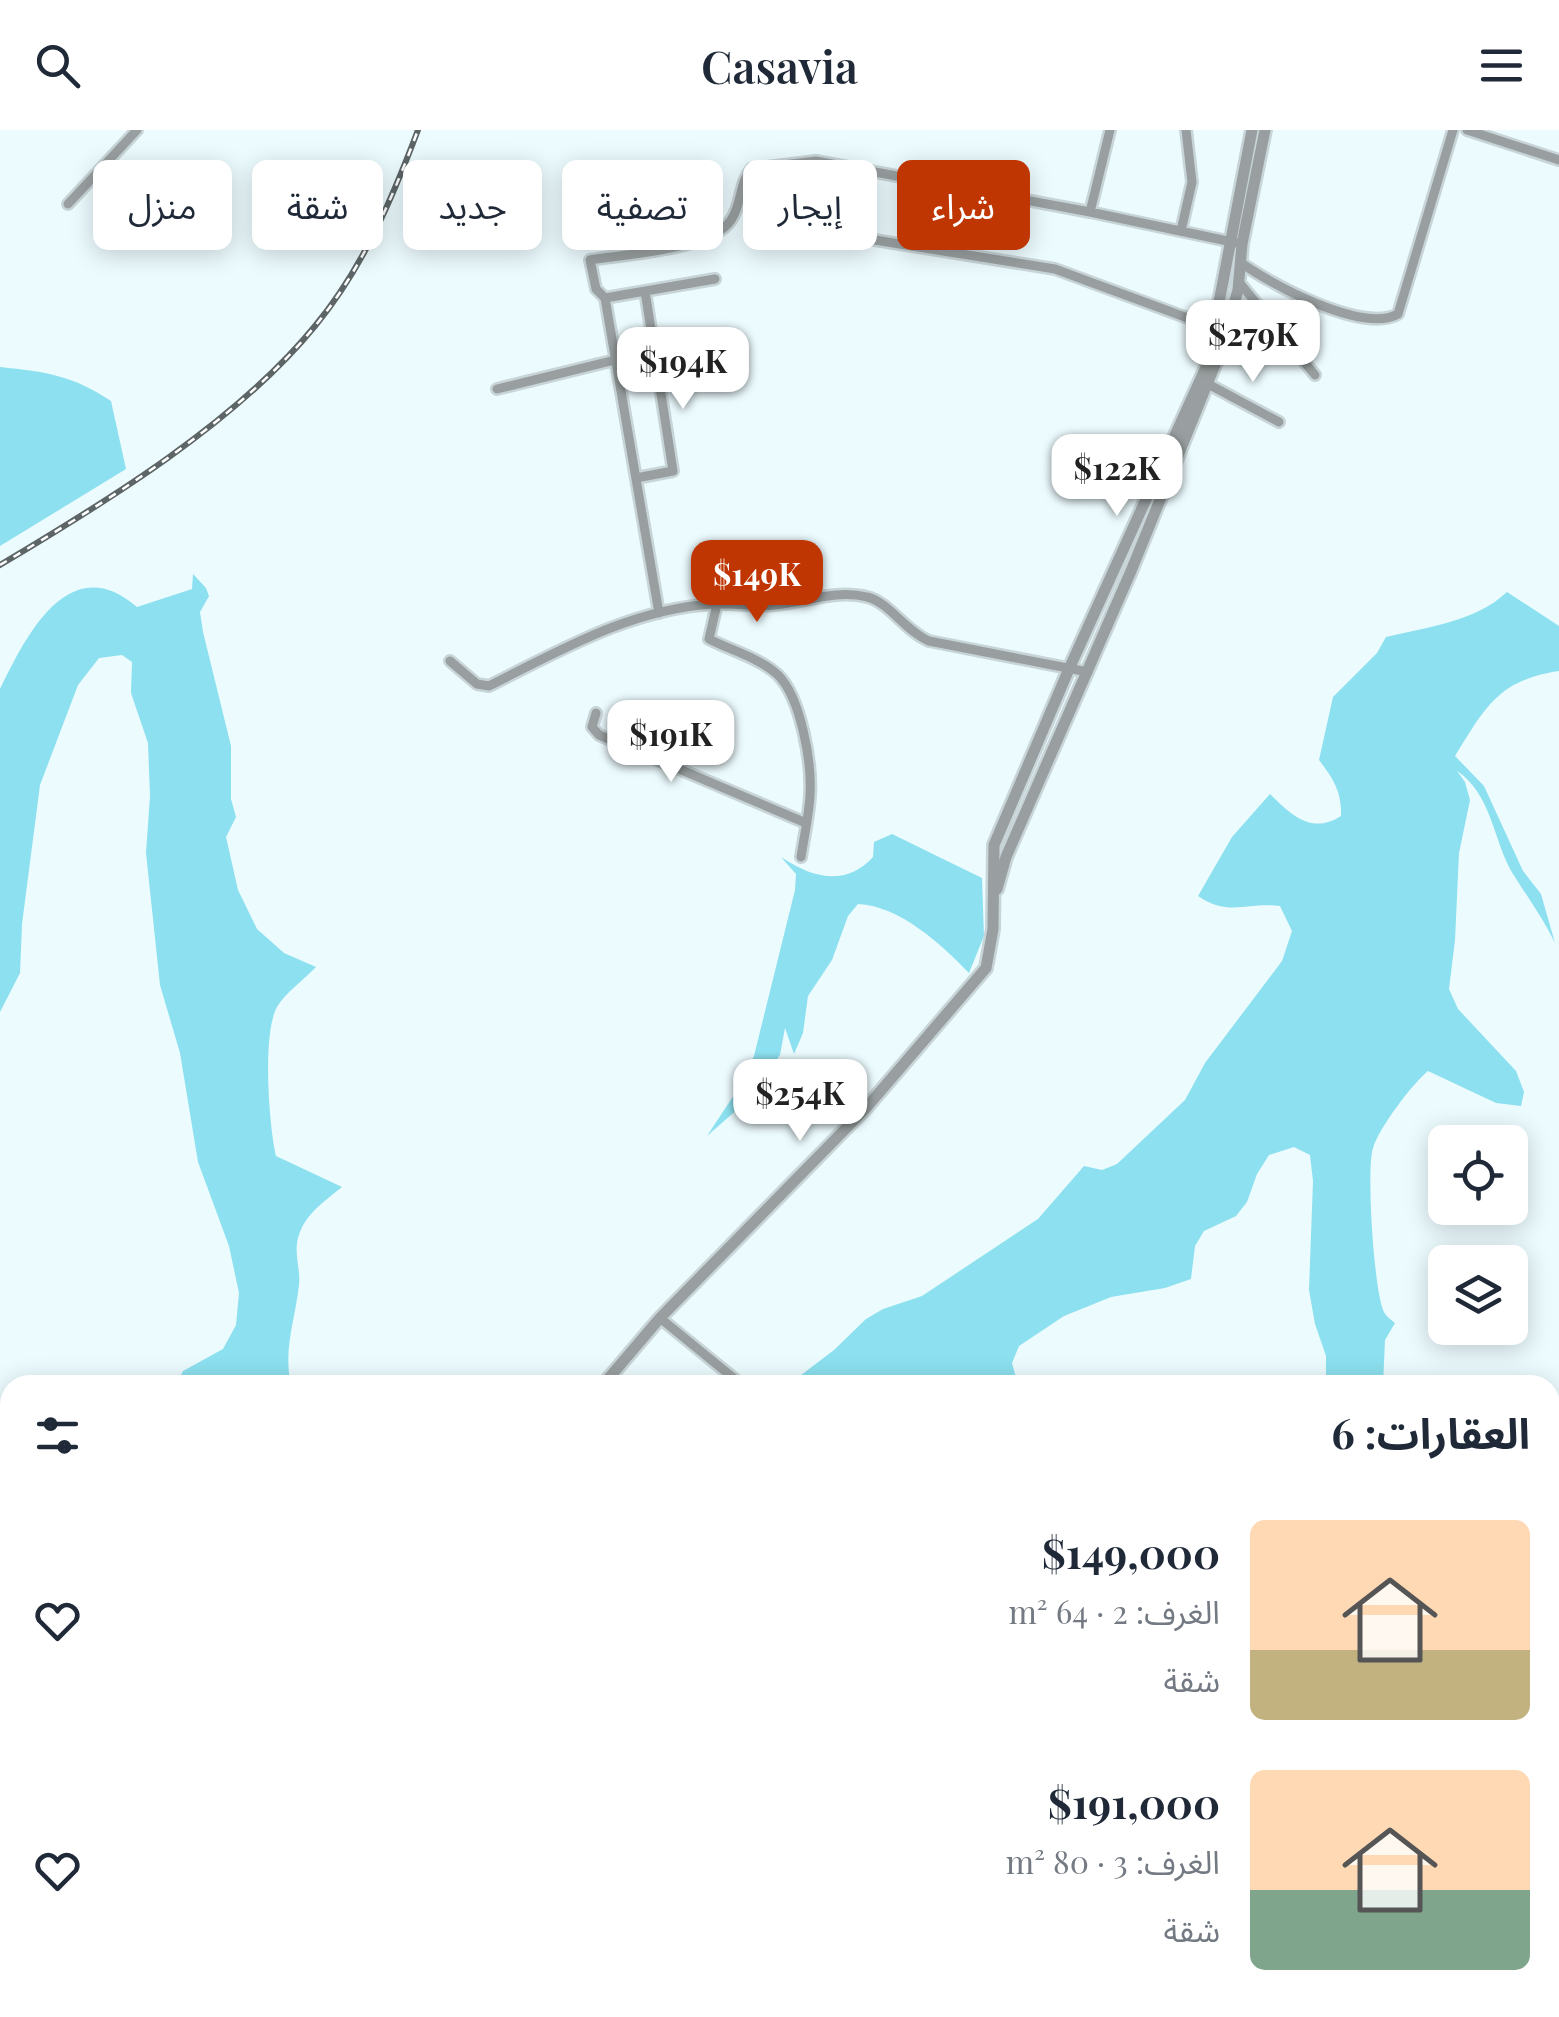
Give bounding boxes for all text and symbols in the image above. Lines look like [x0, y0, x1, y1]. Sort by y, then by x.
text: Casavia [701, 35, 858, 95]
icon: search [30, 38, 85, 93]
icon: menu [1474, 38, 1529, 93]
chip: منزل [93, 160, 232, 250]
chip: شقة [252, 160, 383, 250]
chip: جديد [403, 160, 542, 250]
chip: تصفية [562, 160, 723, 250]
chip: إيجار [743, 160, 877, 250]
chip: شراء [897, 160, 1030, 250]
pin: $279K [1183, 300, 1323, 385]
text: $279K [1208, 311, 1298, 354]
pin: $194K [613, 327, 753, 412]
text: $194K [639, 338, 727, 381]
pin: $122K [1047, 434, 1187, 519]
text: $122K [1074, 445, 1160, 488]
pin: $149K [687, 540, 827, 625]
text: $149K [713, 551, 801, 594]
pin: $191K [601, 700, 741, 785]
text: $191K [629, 711, 713, 754]
pin: $254K [730, 1059, 870, 1144]
text: $254K [755, 1070, 845, 1113]
map controls [1428, 1125, 1528, 1345]
button: locate [1428, 1125, 1528, 1225]
button: layers [1428, 1245, 1528, 1345]
text: العقارات: 6 [1331, 1404, 1530, 1460]
icon: filters [30, 1408, 85, 1463]
text: $149,000 [1042, 1524, 1220, 1580]
icon: home [1330, 1560, 1450, 1680]
text: الغرف: 2 · 64 m² [1008, 1589, 1220, 1632]
icon: heart [30, 1593, 85, 1648]
text: شقة [1164, 1657, 1220, 1700]
text: $191,000 [1048, 1774, 1220, 1830]
icon: home [1330, 1810, 1450, 1930]
text: الغرف: 3 · 80 m² [1006, 1839, 1220, 1882]
icon: heart [30, 1843, 85, 1898]
text: شقة [1164, 1907, 1220, 1950]

